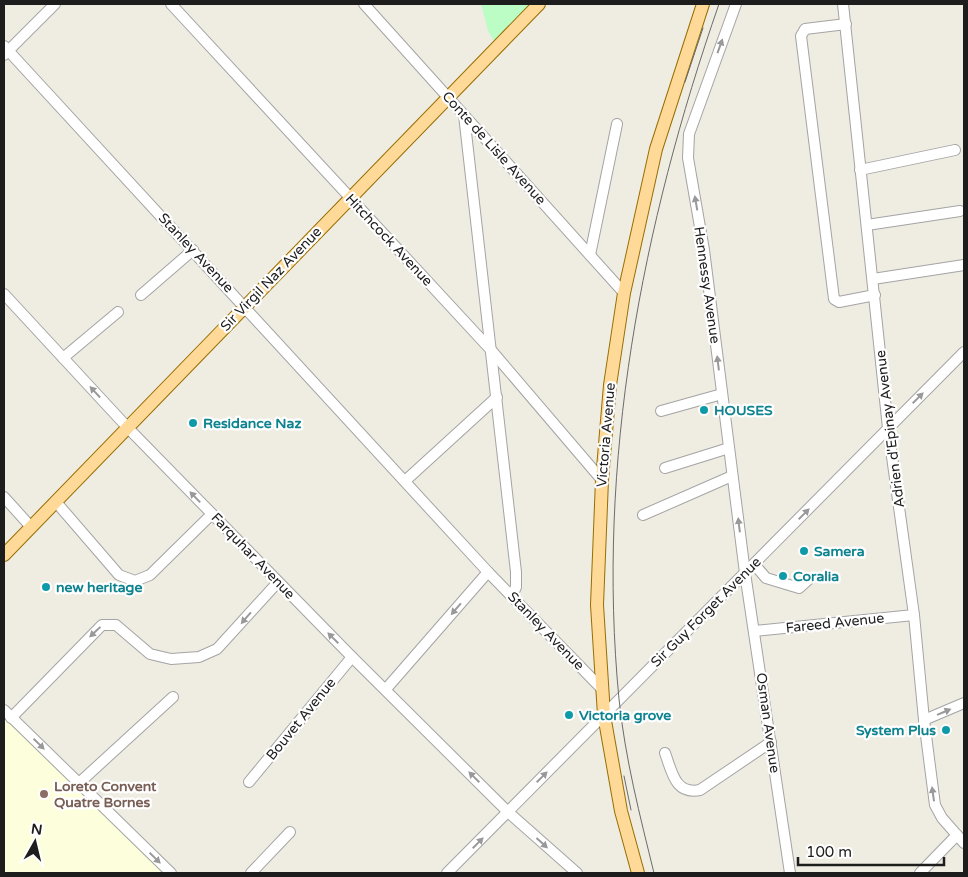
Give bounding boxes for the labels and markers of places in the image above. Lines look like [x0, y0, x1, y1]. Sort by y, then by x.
place label: HOUSES [714, 402, 773, 419]
marker: HOUSES [698, 404, 710, 416]
place label: Residance Naz [203, 415, 301, 432]
marker: Residance Naz [187, 417, 199, 429]
place label: Samera [814, 543, 865, 560]
marker: Samera [798, 545, 810, 557]
place label: Coralia [793, 568, 839, 585]
marker: Coralia [777, 570, 789, 582]
place label: new heritage [56, 579, 142, 596]
marker: new heritage [40, 581, 52, 593]
place label: Victoria grove [579, 707, 671, 724]
marker: Victoria grove [563, 709, 575, 721]
place label: System Plus [856, 722, 936, 739]
marker: System Plus [940, 724, 952, 736]
place label: Loreto Convent Quatre Bornes [54, 778, 157, 811]
marker: Loreto Convent Quatre Bornes [38, 788, 50, 800]

